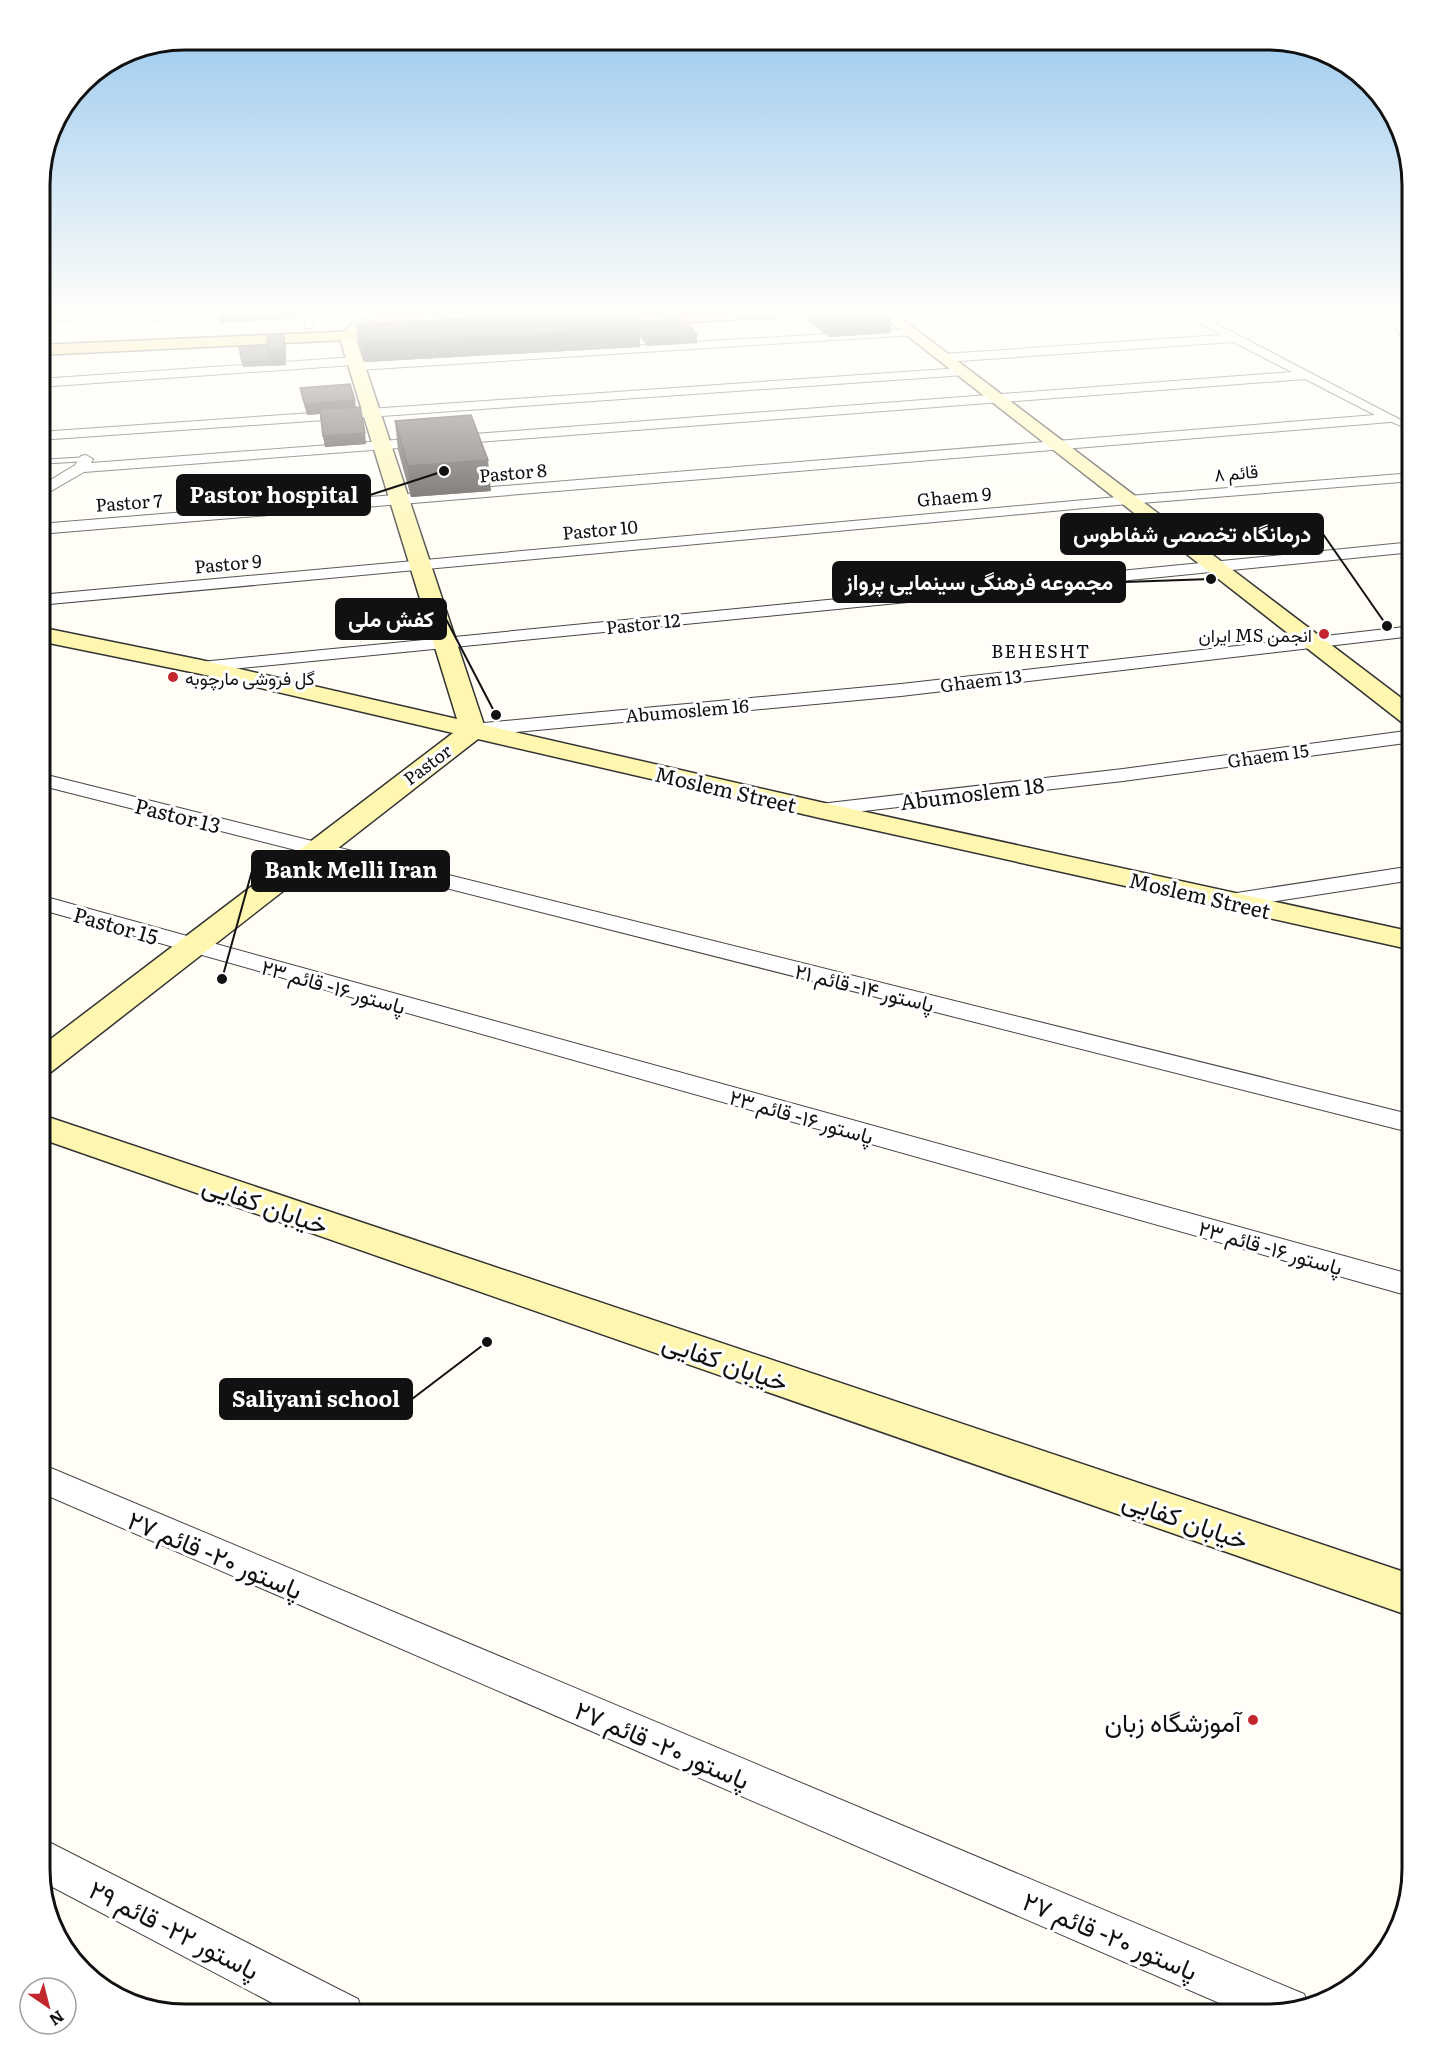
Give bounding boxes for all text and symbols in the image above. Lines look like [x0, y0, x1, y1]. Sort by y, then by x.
street label: Pastor 8 [478, 456, 548, 488]
street label: قائم ۸ [1213, 457, 1259, 487]
callout: Pastor hospital [177, 475, 370, 515]
text: Pastor hospital [190, 477, 358, 510]
street label: Ghaem 9 [916, 479, 992, 513]
street label: Pastor 7 [95, 486, 163, 518]
street label: Pastor 10 [561, 512, 639, 546]
callout: درمانگاه تخصصی شفاطوس [1061, 514, 1323, 554]
text: درمانگاه تخصصی شفاطوس [1073, 516, 1311, 549]
street label: Pastor 9 [193, 547, 263, 579]
callout: مجموعه فرهنگی سینمایی پرواز [833, 562, 1125, 602]
text: مجموعه فرهنگی سینمایی پرواز [844, 564, 1113, 598]
callout: کفش ملی [336, 599, 446, 639]
text: کفش ملی [348, 601, 434, 634]
street label: Pastor 12 [605, 606, 681, 640]
place label: ایران MS انجمن [1199, 621, 1312, 648]
marker: ایران MS انجمن [1317, 627, 1331, 641]
district label: BEHESHT [991, 637, 1091, 664]
street label: Ghaem 13 [938, 662, 1024, 698]
place label: گل فروشی مارچوبه [185, 664, 315, 691]
marker: گل فروشی مارچوبه [166, 670, 180, 684]
street label: Abumoslem 16 [624, 691, 750, 729]
street label: Ghaem 15 [1226, 736, 1310, 774]
street label: Pastor [397, 737, 457, 791]
street label: Moslem Street [652, 757, 800, 819]
street label: Abumoslem 18 [898, 768, 1046, 816]
street label: Pastor 13 [132, 788, 224, 840]
callout: Bank Melli Iran [252, 851, 449, 891]
text: Bank Melli Iran [265, 852, 437, 885]
street label: Moslem Street [1126, 863, 1274, 925]
street label: Pastor 15 [70, 897, 162, 951]
street label: پاستور ۱۶- قائم ۲۳ [258, 950, 410, 1021]
street label: پاستور ۱۴- قائم ۲۱ [792, 954, 938, 1019]
street label: پاستور ۱۶- قائم ۲۳ [726, 1080, 878, 1151]
street label: خیابان کفایی [198, 1163, 334, 1243]
street label: پاستور ۱۶- قائم ۲۳ [1195, 1211, 1347, 1282]
street label: خیابان کفایی [658, 1320, 794, 1400]
callout: Saliyani school [220, 1379, 412, 1419]
text: Saliyani school [232, 1381, 400, 1414]
street label: خیابان کفایی [1118, 1478, 1254, 1558]
street label: پاستور ۲۰- قائم ۲۷ [122, 1499, 310, 1608]
street label: پاستور ۲۰- قائم ۲۷ [569, 1689, 757, 1798]
place label: آموزشگاه زبان [1104, 1701, 1243, 1740]
marker: آموزشگاه زبان [1246, 1713, 1260, 1727]
street label: پاستور ۲۲- قائم ۲۹ [83, 1868, 267, 1989]
street label: پاستور ۲۰- قائم ۲۷ [1017, 1880, 1205, 1989]
north arrow [18, 1976, 78, 2036]
text: N [45, 2005, 70, 2033]

